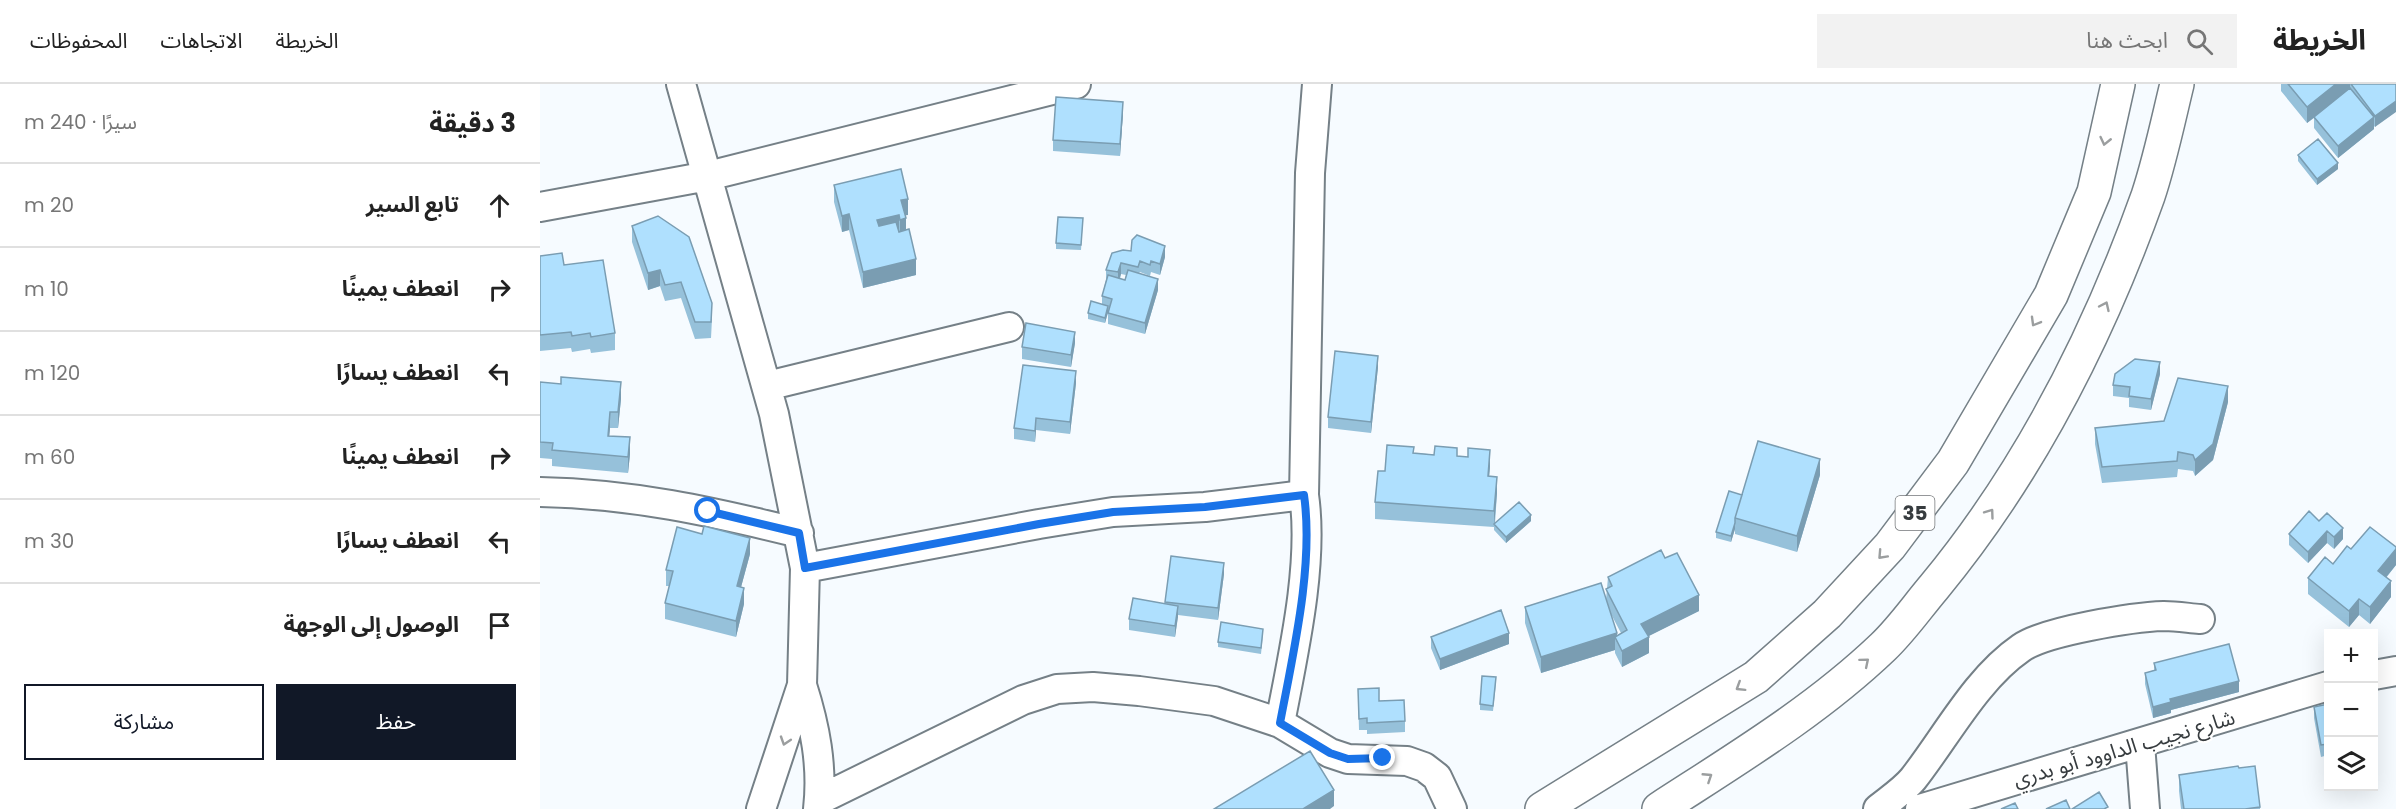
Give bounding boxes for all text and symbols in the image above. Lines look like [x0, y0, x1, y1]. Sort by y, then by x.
search box [1817, 14, 2237, 68]
text: الخريطة [2273, 21, 2366, 60]
text: ابحث هنا [2086, 25, 2168, 56]
icon: search [2183, 25, 2216, 58]
text: المحفوظات [30, 26, 127, 55]
text: الاتجاهات [160, 26, 242, 55]
text: الخريطة [275, 26, 338, 55]
text: 3 دقيقة [429, 105, 516, 141]
text: سيرًا · 240 m [24, 108, 137, 136]
one-way arrow [2100, 136, 2113, 146]
text: تابع السير [366, 189, 459, 220]
icon: ahead [483, 189, 516, 222]
text: 20 m [24, 191, 74, 219]
text: انعطف يمينًا [342, 273, 459, 304]
icon: right [483, 273, 516, 306]
text: 10 m [24, 275, 69, 303]
one-way arrow [2097, 302, 2109, 313]
one-way arrow [2031, 316, 2042, 326]
text: انعطف يسارًا [336, 357, 459, 388]
icon: left [483, 357, 516, 390]
text: 120 m [24, 359, 80, 387]
text: انعطف يمينًا [342, 441, 459, 472]
icon: right [483, 441, 516, 474]
text: 60 m [24, 443, 75, 471]
road number: 35 [1896, 496, 1934, 530]
route start [694, 497, 720, 523]
one-way arrow [1982, 509, 1993, 520]
text: انعطف يسارًا [336, 525, 459, 556]
icon: left [483, 525, 516, 558]
text: 30 m [24, 527, 74, 555]
one-way arrow [1878, 548, 1889, 558]
text: الوصول إلى الوجهة [284, 609, 459, 640]
icon: arrive [483, 609, 516, 642]
map controls [2324, 629, 2378, 791]
button: + [2324, 629, 2378, 683]
one-way arrow [1858, 659, 1869, 670]
one-way arrow [1736, 680, 1746, 692]
button: − [2324, 683, 2378, 737]
button: مشاركة [24, 684, 264, 760]
button: حفظ [276, 684, 516, 760]
street label: شارع نجيب الداوود أبو بدري [2010, 702, 2239, 795]
one-way arrow [780, 735, 793, 745]
button: layers [2324, 737, 2378, 791]
route end [1369, 744, 1395, 770]
one-way arrow [1701, 773, 1712, 784]

